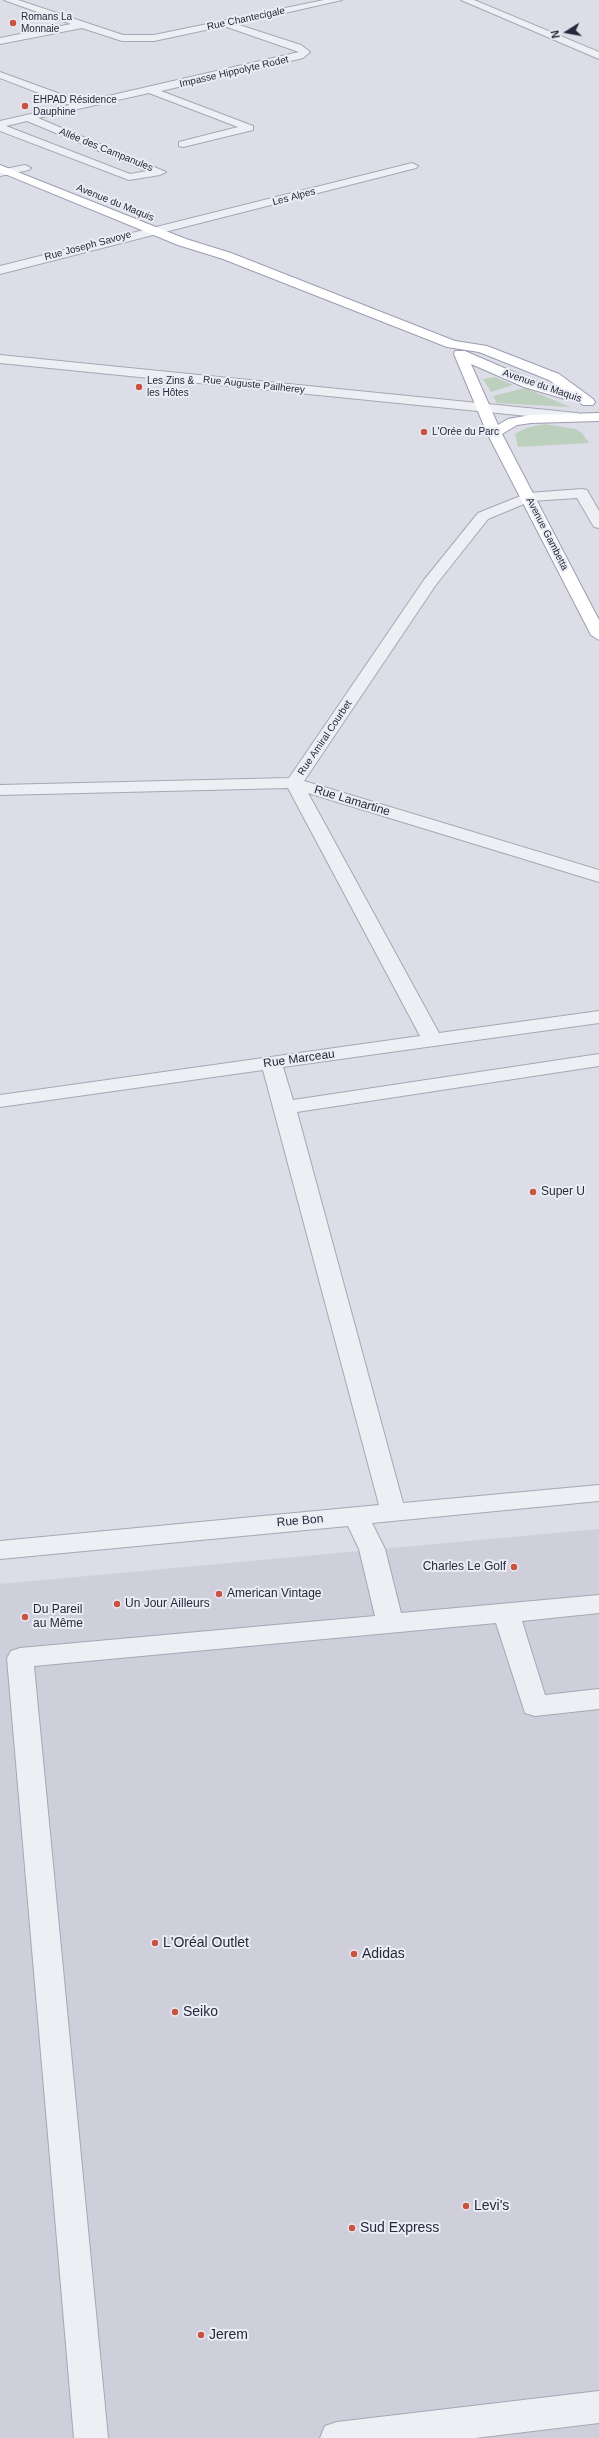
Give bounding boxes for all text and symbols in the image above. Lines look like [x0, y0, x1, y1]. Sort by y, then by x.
street label: Rue Chantecigale [206, 5, 286, 33]
place label: Romans La Monnaie [21, 11, 72, 34]
north arrow [547, 12, 587, 52]
marker: Romans La Monnaie [8, 18, 18, 28]
text: N [549, 29, 562, 39]
street label: Impasse Hippolyte Rodet [178, 54, 290, 90]
place label: EHPAD Résidence Dauphine [33, 94, 117, 118]
marker: EHPAD Résidence Dauphine [20, 101, 30, 111]
street label: Allée des Campanules [57, 126, 155, 174]
street label: Avenue du Maquis [74, 182, 156, 224]
street label: Les Alpes [271, 186, 317, 208]
street label: Rue Joseph Savoye [43, 229, 133, 263]
street label: Avenue du Maquis [501, 367, 583, 405]
street label: Rue Auguste Pailherey [203, 374, 305, 396]
place label: Les Zins & les Hôtes [147, 375, 194, 398]
marker: Les Zins & les Hôtes [134, 382, 144, 392]
place label: L'Orée du Parc [432, 426, 499, 438]
marker: L'Orée du Parc [419, 427, 429, 437]
street label: Avenue Gambetta [523, 495, 571, 573]
street label: Rue Amiral Courbet [295, 698, 355, 778]
street label: Rue Lamartine [312, 783, 392, 819]
street label: Rue Marceau [262, 1047, 336, 1071]
place label: Super U [541, 1185, 585, 1199]
marker: Super U [528, 1187, 538, 1197]
street label: Rue Bon [276, 1512, 324, 1530]
place label: Charles Le Golf [423, 1560, 506, 1574]
marker: Charles Le Golf [509, 1562, 519, 1572]
place label: American Vintage [227, 1587, 322, 1601]
marker: American Vintage [214, 1589, 224, 1599]
place label: Un Jour Ailleurs [125, 1597, 210, 1611]
marker: Un Jour Ailleurs [112, 1599, 122, 1609]
place label: Du Pareil au Même [33, 1603, 83, 1631]
marker: Du Pareil au Même [20, 1612, 30, 1622]
place label: L'Oréal Outlet [163, 1935, 249, 1951]
marker: L'Oréal Outlet [150, 1938, 160, 1948]
place label: Adidas [362, 1946, 405, 1962]
marker: Adidas [349, 1949, 359, 1959]
place label: Seiko [183, 2004, 218, 2020]
marker: Seiko [170, 2007, 180, 2017]
place label: Levi's [474, 2198, 509, 2214]
marker: Levi's [461, 2201, 471, 2211]
place label: Sud Express [360, 2220, 439, 2236]
marker: Sud Express [347, 2223, 357, 2233]
place label: Jerem [209, 2327, 248, 2343]
marker: Jerem [196, 2330, 206, 2340]

